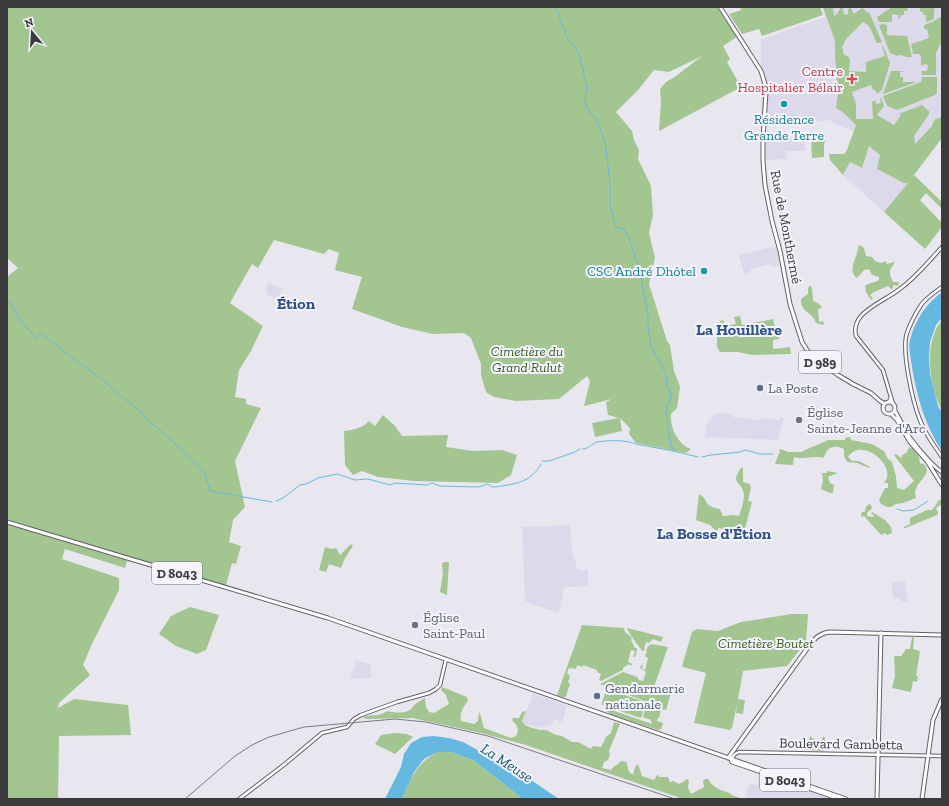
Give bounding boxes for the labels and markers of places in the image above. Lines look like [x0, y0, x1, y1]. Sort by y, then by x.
place label: Centre Hospitalier Bélair [737, 63, 843, 96]
marker: Centre Hospitalier Bélair [846, 73, 858, 85]
marker: Résidence Grande Terre [779, 99, 789, 109]
place label: Résidence Grande Terre [744, 111, 825, 144]
place label: CSC André Dhôtel [587, 263, 696, 280]
marker: CSC André Dhôtel [699, 266, 709, 276]
place label: La Poste [768, 380, 819, 397]
marker: La Poste [755, 383, 765, 393]
place label: Église Sainte-Jeanne d'Arc [807, 404, 926, 437]
marker: Église Sainte-Jeanne d'Arc [794, 415, 804, 425]
place label: Église Saint-Paul [423, 609, 485, 642]
marker: Église Saint-Paul [410, 620, 420, 630]
place label: Gendarmerie nationale [605, 680, 685, 713]
marker: Gendarmerie nationale [592, 691, 602, 701]

